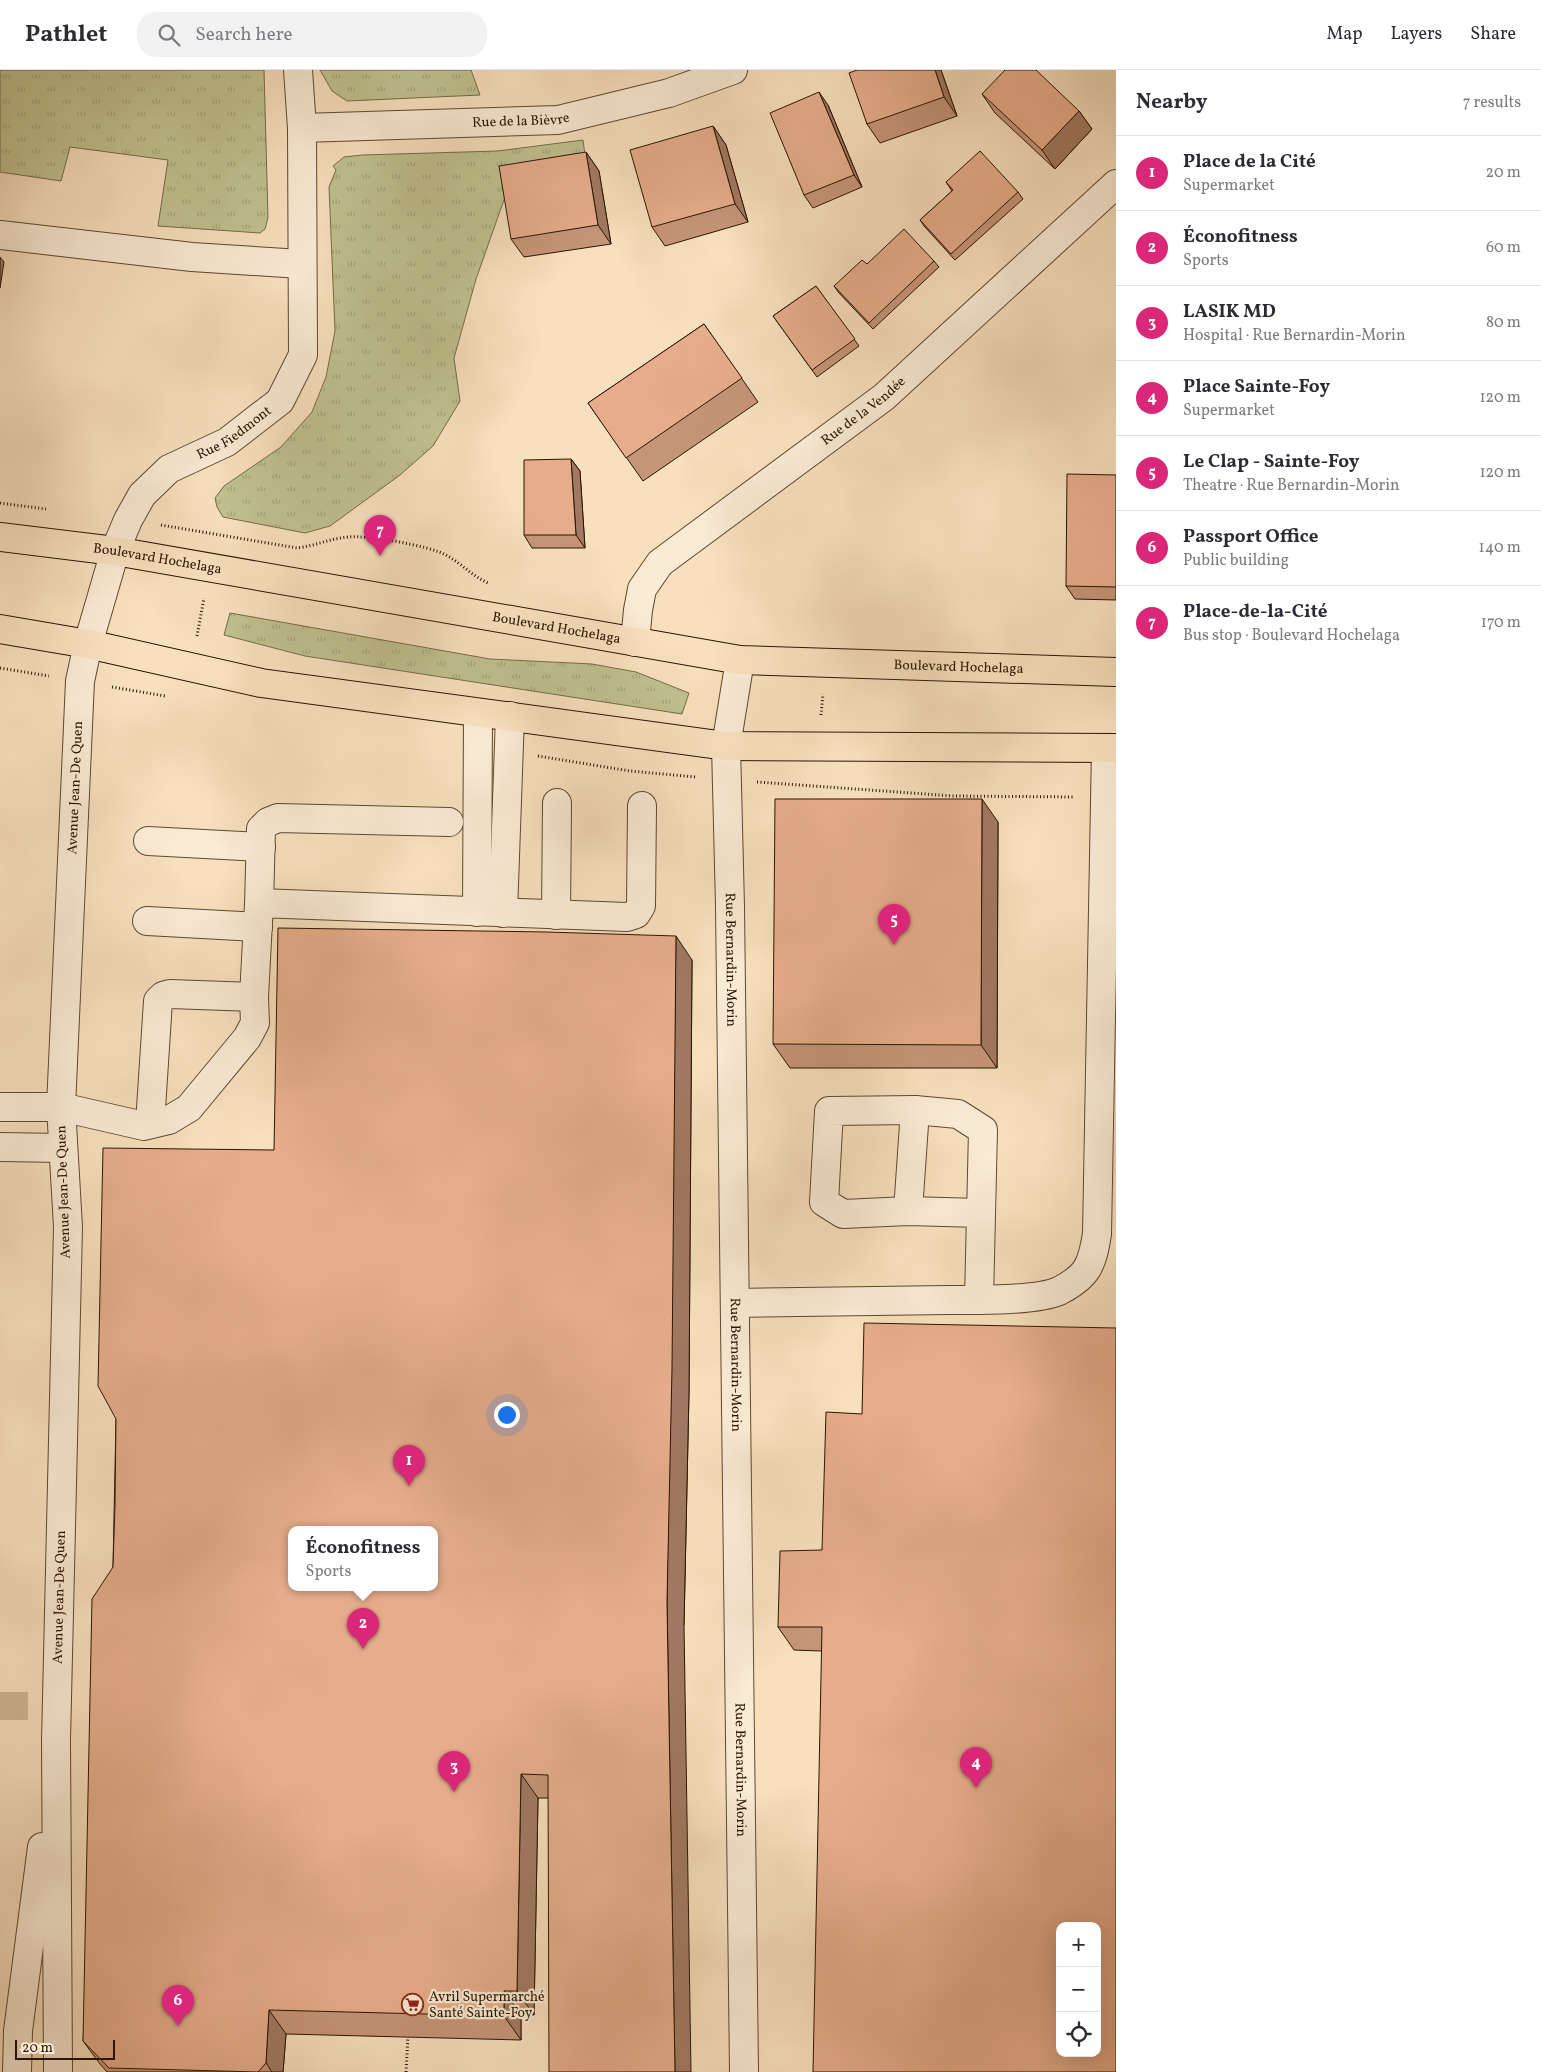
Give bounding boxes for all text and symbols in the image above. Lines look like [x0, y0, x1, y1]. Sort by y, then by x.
search box [137, 12, 487, 57]
text: Pathlet [25, 18, 107, 52]
icon: search [155, 21, 183, 49]
text: Search here [195, 22, 293, 48]
text: Map [1326, 22, 1362, 47]
text: Layers [1390, 22, 1442, 47]
text: Share [1470, 22, 1516, 47]
text: Nearby [1136, 88, 1207, 117]
text: 7 results [1463, 92, 1521, 114]
street label: Rue de la Bièvre [472, 108, 572, 132]
text: Place de la Cité [1183, 149, 1316, 175]
text: 1 [1149, 162, 1155, 184]
text: 20 m [1486, 162, 1521, 184]
text: Supermarket [1183, 175, 1275, 197]
text: Éconofitness [1183, 224, 1298, 250]
text: 2 [1148, 237, 1156, 259]
text: 60 m [1486, 237, 1521, 259]
text: Sports [1183, 250, 1229, 272]
text: LASIK MD [1183, 299, 1276, 325]
text: 3 [1148, 312, 1156, 334]
text: 80 m [1486, 312, 1521, 334]
text: Hospital · Rue Bernardin-Morin [1183, 325, 1405, 347]
street label: Rue de la Vendée [817, 372, 910, 450]
text: Place Sainte-Foy [1183, 374, 1330, 400]
text: 4 [1147, 387, 1157, 409]
text: 120 m [1479, 387, 1521, 409]
text: Supermarket [1183, 400, 1275, 422]
street label: Rue Fiedmont [194, 401, 276, 464]
text: Le Clap - Sainte-Foy [1183, 449, 1359, 475]
text: 5 [1148, 462, 1156, 484]
text: 120 m [1479, 462, 1521, 484]
text: Theatre · Rue Bernardin-Morin [1183, 475, 1400, 497]
pin: 7 [364, 515, 396, 556]
text: Passport Office [1183, 524, 1318, 550]
text: 6 [1148, 537, 1156, 559]
text: 140 m [1479, 537, 1521, 559]
street label: Boulevard Hochelaga [92, 539, 223, 579]
text: Public building [1183, 550, 1289, 572]
text: Place-de-la-Cité [1183, 599, 1328, 625]
street label: Boulevard Hochelaga [491, 607, 622, 649]
text: 7 [1148, 612, 1156, 634]
text: 170 m [1481, 612, 1521, 634]
text: Bus stop · Boulevard Hochelaga [1183, 625, 1400, 647]
street label: Boulevard Hochelaga [893, 655, 1024, 679]
street label: Avenue Jean-De Quen [63, 721, 88, 855]
street label: Rue Bernardin-Morin [720, 893, 741, 1027]
pin: 5 [878, 904, 910, 945]
street label: Avenue Jean-De Quen [52, 1125, 76, 1259]
street label: Rue Bernardin-Morin [725, 1298, 746, 1432]
your location [494, 1402, 520, 1428]
pin: 1 [393, 1445, 425, 1486]
popup [288, 1526, 438, 1591]
street label: Avenue Jean-De Quen [48, 1530, 70, 1664]
text: Éconofitness [306, 1535, 420, 1561]
text: Sports [306, 1561, 351, 1583]
pin: 2 [347, 1608, 379, 1649]
street label: Rue Bernardin-Morin [730, 1703, 751, 1837]
pin: 4 [960, 1747, 992, 1788]
pin: 3 [438, 1751, 470, 1792]
map controls [1056, 1922, 1101, 2057]
button: + [1056, 1922, 1101, 1967]
button: − [1056, 1967, 1101, 2012]
pin: 6 [162, 1985, 194, 2026]
place label: Avril Supermarché Santé Sainte-Foy [429, 1988, 545, 2023]
supermarket icon: Avril Supermarché Santé Sainte-Foy [401, 1993, 425, 2017]
button: locate [1056, 2012, 1101, 2057]
scale bar [15, 2037, 115, 2060]
text: 20 m [22, 2039, 53, 2058]

